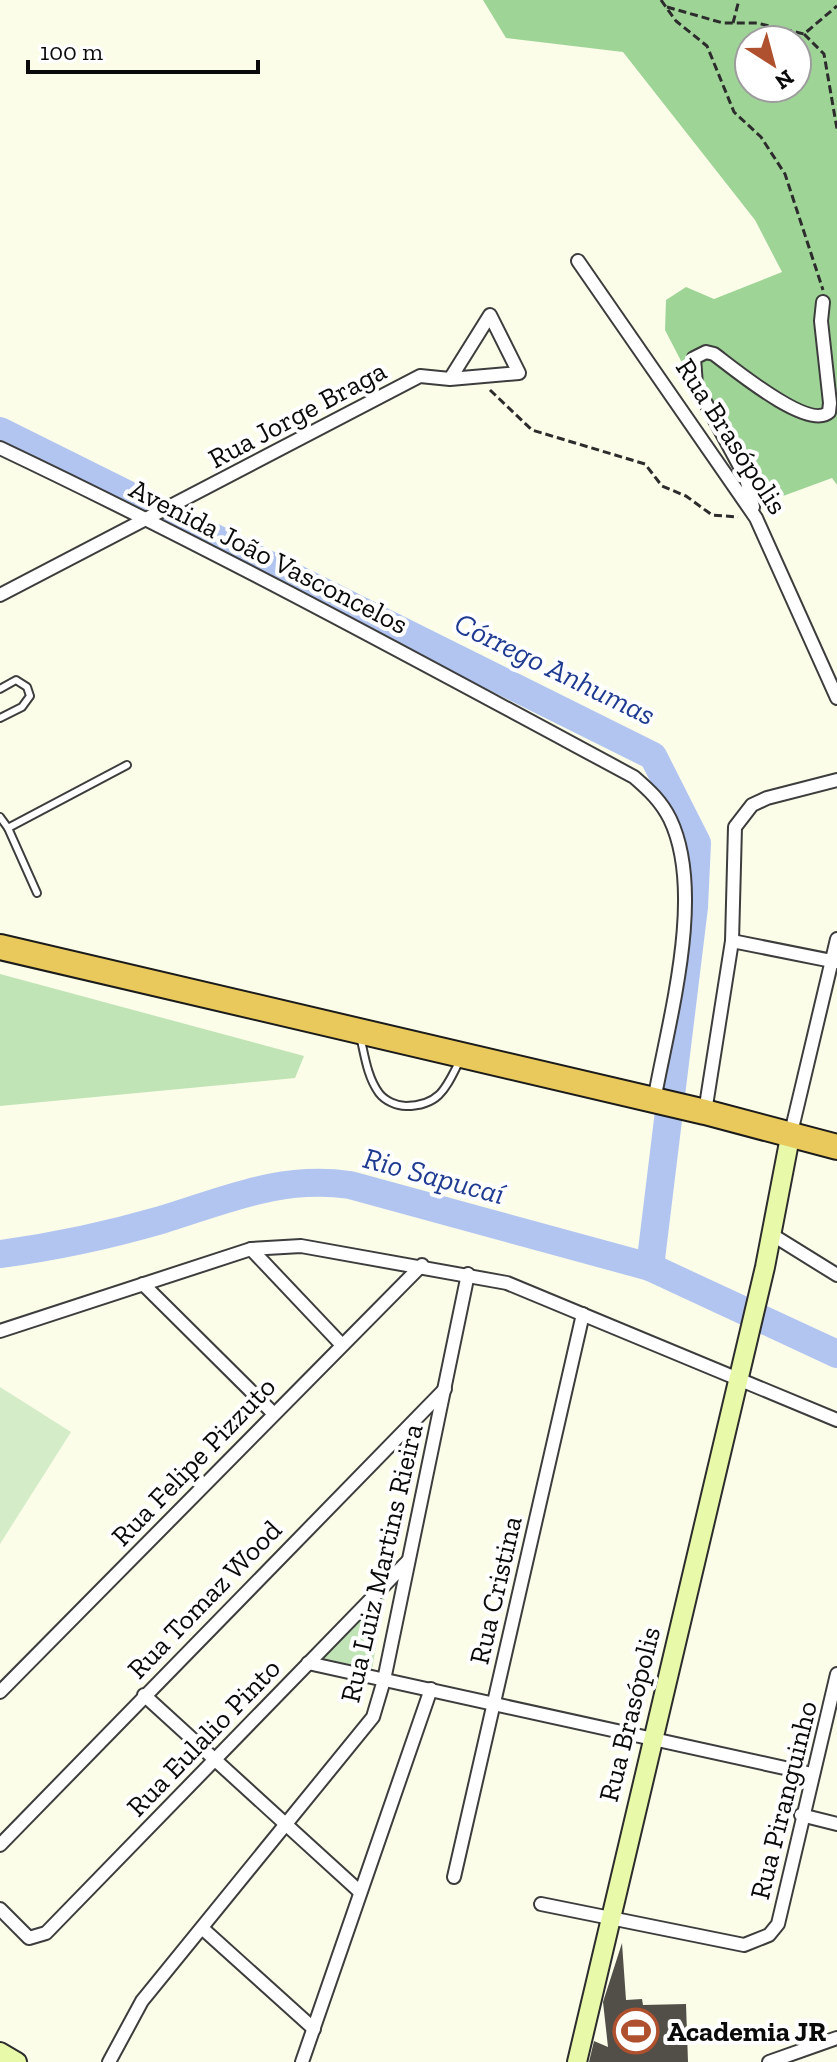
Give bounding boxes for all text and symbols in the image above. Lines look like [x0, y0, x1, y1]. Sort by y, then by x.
scale bar [28, 24, 258, 74]
north arrow [733, 24, 813, 104]
text: 100 m [40, 37, 103, 66]
text: N [770, 64, 799, 96]
street label: Rua Brasópolis [669, 352, 794, 520]
street label: Rua Jorge Braga [203, 354, 392, 475]
street label: Avenida João Vasconcelos [124, 472, 413, 641]
water label: Córrego Anhumas [449, 605, 661, 733]
water label: Rio Sapucaí [359, 1140, 510, 1212]
street label: Rua Felipe Pizzuto [105, 1370, 282, 1553]
street label: Rua Luiz Martins Rieira [333, 1420, 430, 1706]
street label: Rua Tomaz Wood [120, 1513, 288, 1685]
street label: Rua Cristina [462, 1513, 529, 1667]
street label: Rua Brasópolis [592, 1623, 667, 1805]
street label: Rua Eulalio Pinto [120, 1652, 287, 1823]
street label: Rua Piranguinho [743, 1698, 824, 1903]
sports icon: Academia JR [612, 2007, 660, 2055]
place label: Academia JR [667, 2015, 826, 2048]

